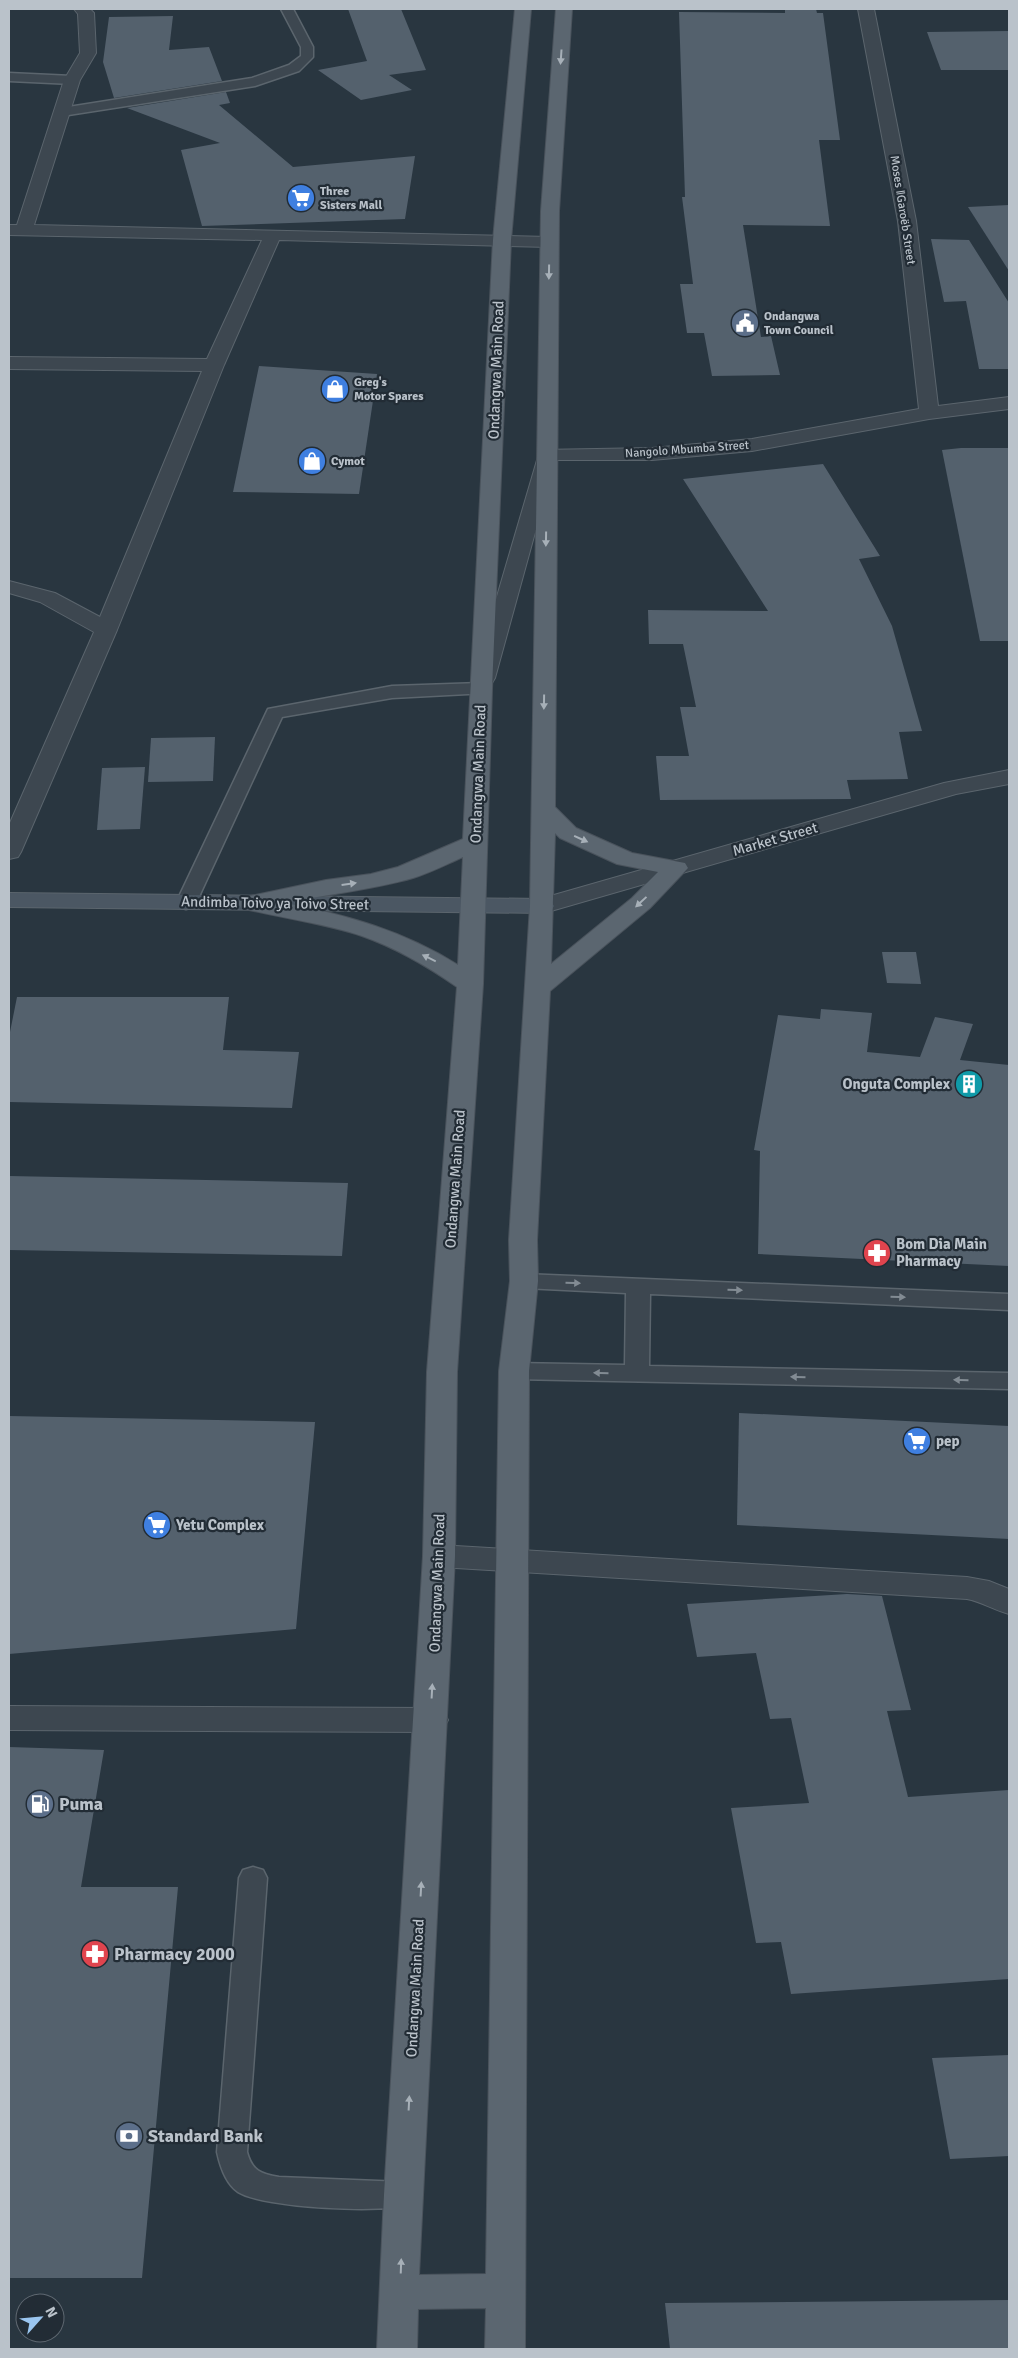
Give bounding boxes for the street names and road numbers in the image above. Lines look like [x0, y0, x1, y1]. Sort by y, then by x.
street label: Moses ǁGaroëb Street [886, 154, 919, 266]
street label: Ondangwa Main Road [485, 300, 507, 440]
street label: Nangolo Mbumba Street [625, 438, 749, 461]
street label: Ondangwa Main Road [467, 704, 489, 844]
street label: Market Street [730, 818, 820, 860]
street label: Andimba Toivo ya Toivo Street [181, 892, 369, 914]
street label: Ondangwa Main Road [441, 1109, 469, 1249]
street label: Ondangwa Main Road [426, 1513, 448, 1653]
street label: Ondangwa Main Road [402, 1918, 428, 2058]

